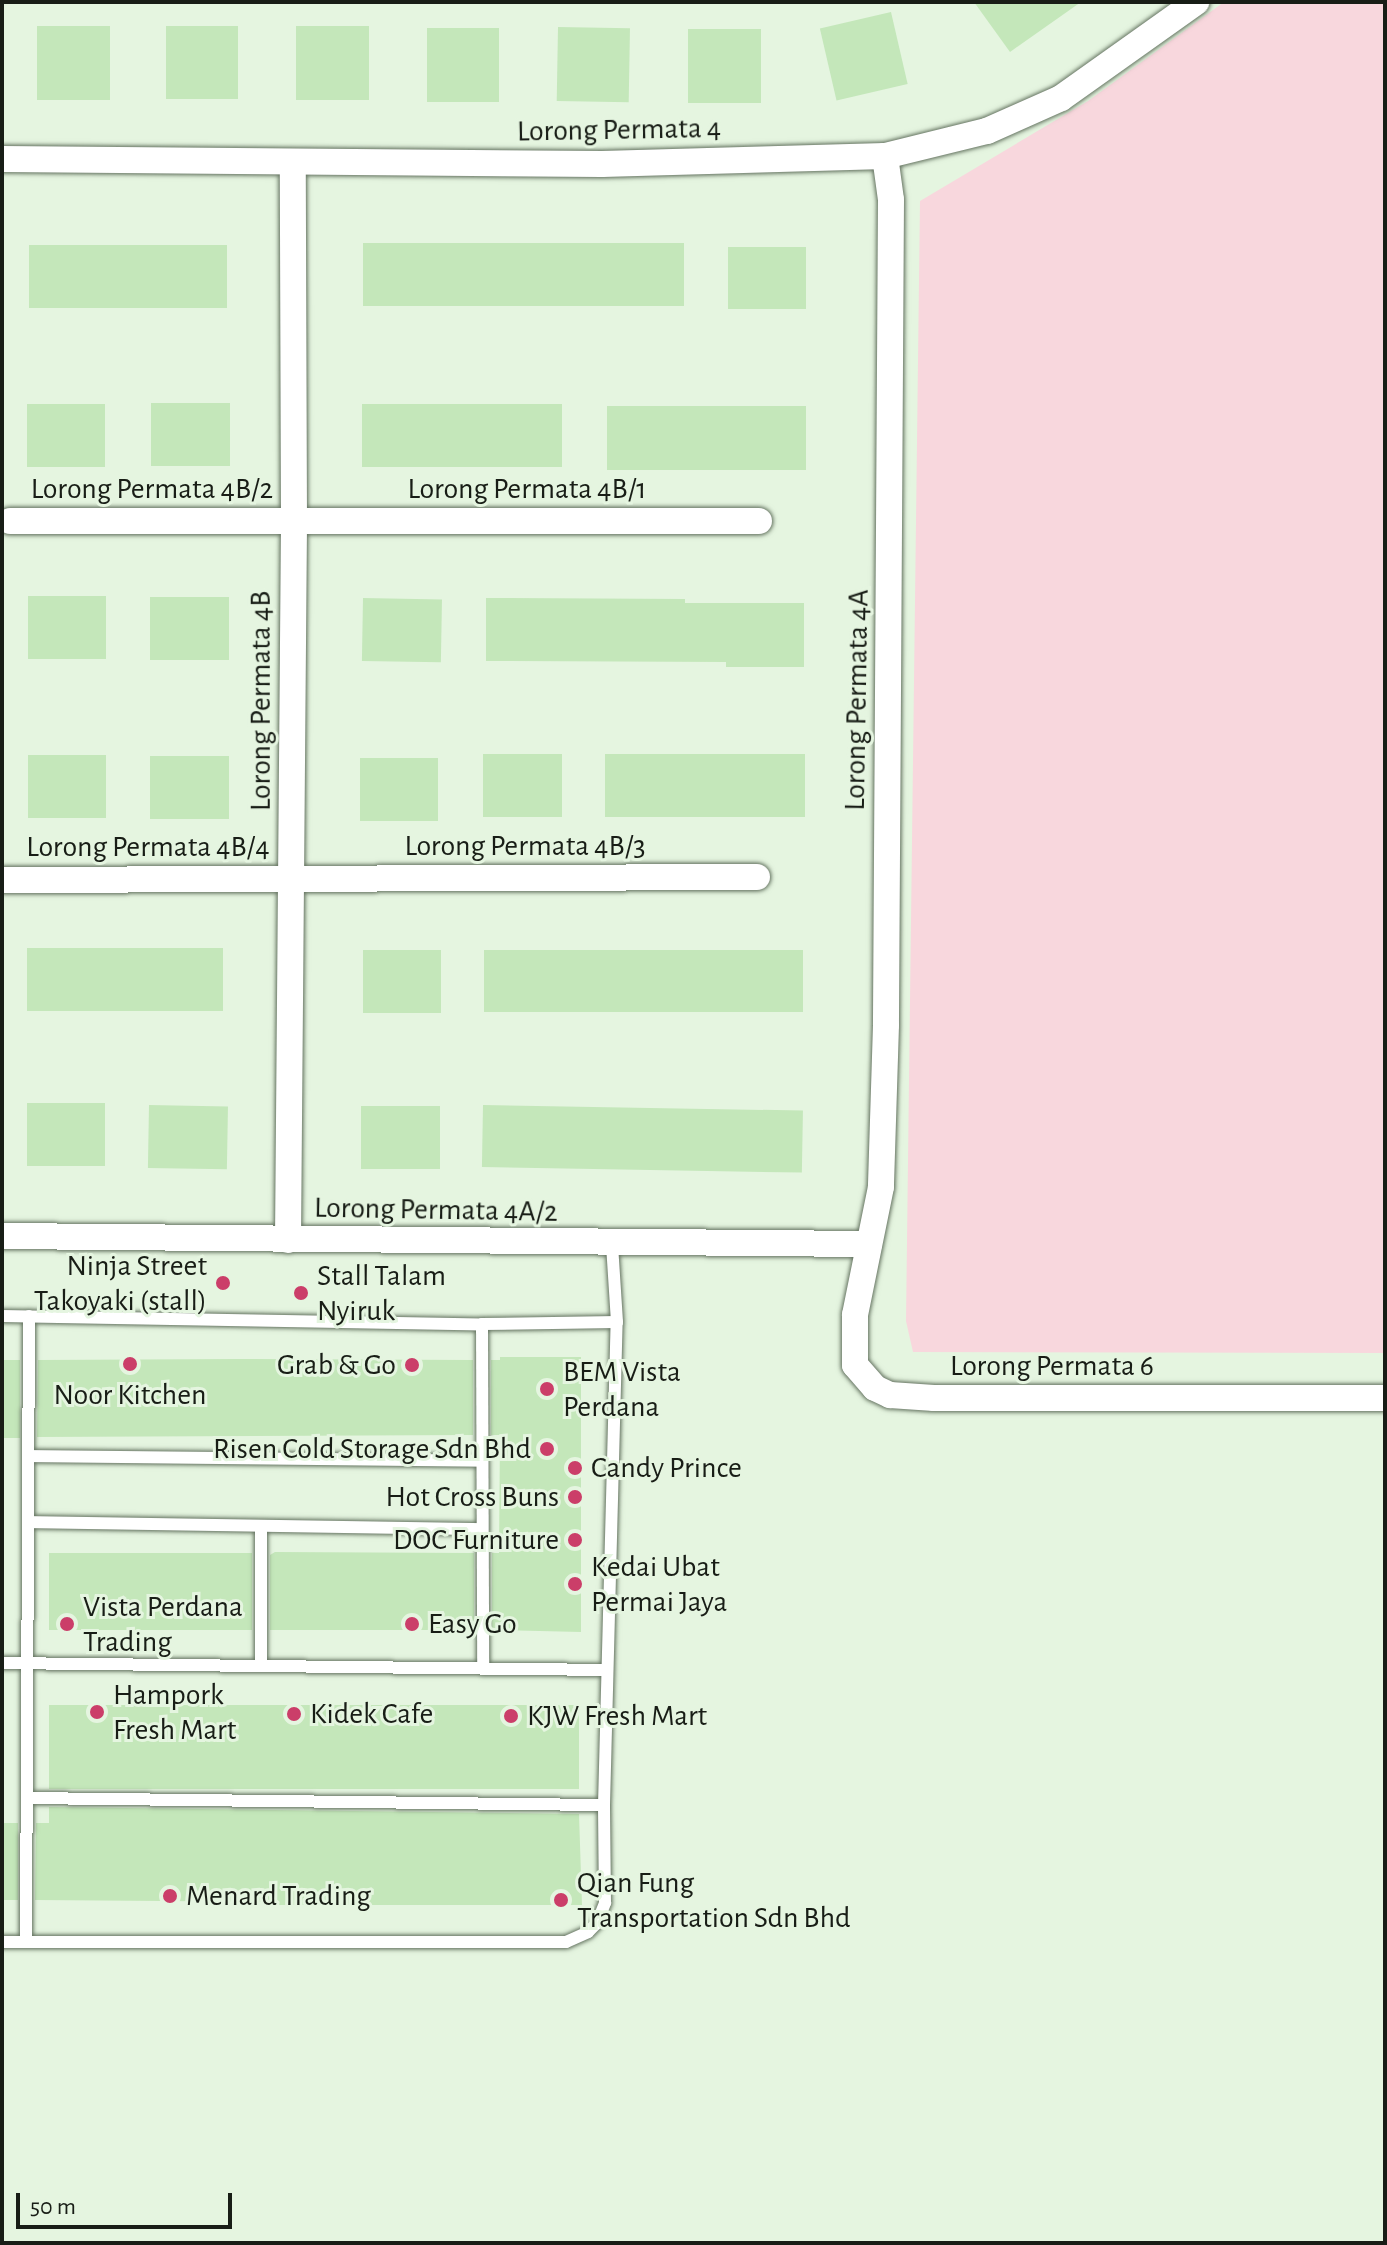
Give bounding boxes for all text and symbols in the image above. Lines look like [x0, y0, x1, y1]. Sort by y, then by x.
street label: Lorong Permata 4 [517, 110, 721, 150]
street label: Lorong Permata 4B/2 [31, 471, 273, 507]
street label: Lorong Permata 4B/1 [407, 471, 647, 507]
street label: Lorong Permata 4A [837, 589, 877, 811]
street label: Lorong Permata 4B [243, 591, 279, 811]
street label: Lorong Permata 4B/3 [404, 828, 646, 864]
street label: Lorong Permata 4B/4 [26, 829, 270, 865]
street label: Lorong Permata 4A/2 [314, 1190, 558, 1230]
place label: Ninja Street Takoyaki (stall) [34, 1248, 207, 1318]
place label: Stall Talam Nyiruk [317, 1258, 446, 1328]
marker: Ninja Street Takoyaki (stall) [214, 1274, 232, 1292]
marker: Stall Talam Nyiruk [292, 1284, 310, 1302]
place label: Grab & Go [277, 1347, 396, 1383]
street label: Lorong Permata 6 [950, 1348, 1154, 1384]
place label: BEM Vista Perdana [563, 1354, 681, 1424]
marker: Noor Kitchen [121, 1355, 139, 1373]
marker: Grab & Go [403, 1356, 421, 1374]
place label: Noor Kitchen [54, 1377, 206, 1413]
marker: BEM Vista Perdana [538, 1380, 556, 1398]
place label: Risen Cold Storage Sdn Bhd [213, 1431, 531, 1467]
marker: Risen Cold Storage Sdn Bhd [538, 1440, 556, 1458]
place label: Candy Prince [591, 1450, 742, 1486]
marker: Candy Prince [566, 1459, 584, 1477]
place label: Hot Cross Buns [386, 1479, 559, 1515]
marker: Hot Cross Buns [566, 1488, 584, 1506]
place label: DOC Furniture [393, 1522, 559, 1558]
marker: DOC Furniture [566, 1531, 584, 1549]
place label: Kedai Ubat Permai Jaya [591, 1549, 727, 1620]
marker: Kedai Ubat Permai Jaya [566, 1575, 584, 1593]
place label: Vista Perdana Trading [83, 1589, 243, 1660]
place label: Easy Go [428, 1606, 517, 1642]
marker: Vista Perdana Trading [58, 1615, 76, 1633]
marker: Easy Go [403, 1615, 421, 1633]
place label: Hampork Fresh Mart [113, 1677, 236, 1748]
place label: Kidek Cafe [310, 1696, 433, 1732]
place label: KJW Fresh Mart [527, 1698, 707, 1734]
marker: Hampork Fresh Mart [88, 1703, 106, 1721]
marker: Kidek Cafe [285, 1705, 303, 1723]
marker: KJW Fresh Mart [502, 1707, 520, 1725]
place label: Qian Fung Transportation Sdn Bhd [577, 1865, 851, 1936]
place label: Menard Trading [186, 1878, 371, 1914]
marker: Menard Trading [161, 1887, 179, 1905]
marker: Qian Fung Transportation Sdn Bhd [552, 1891, 570, 1909]
scale bar [20, 2177, 236, 2227]
text: 50 m [30, 2195, 76, 2219]

